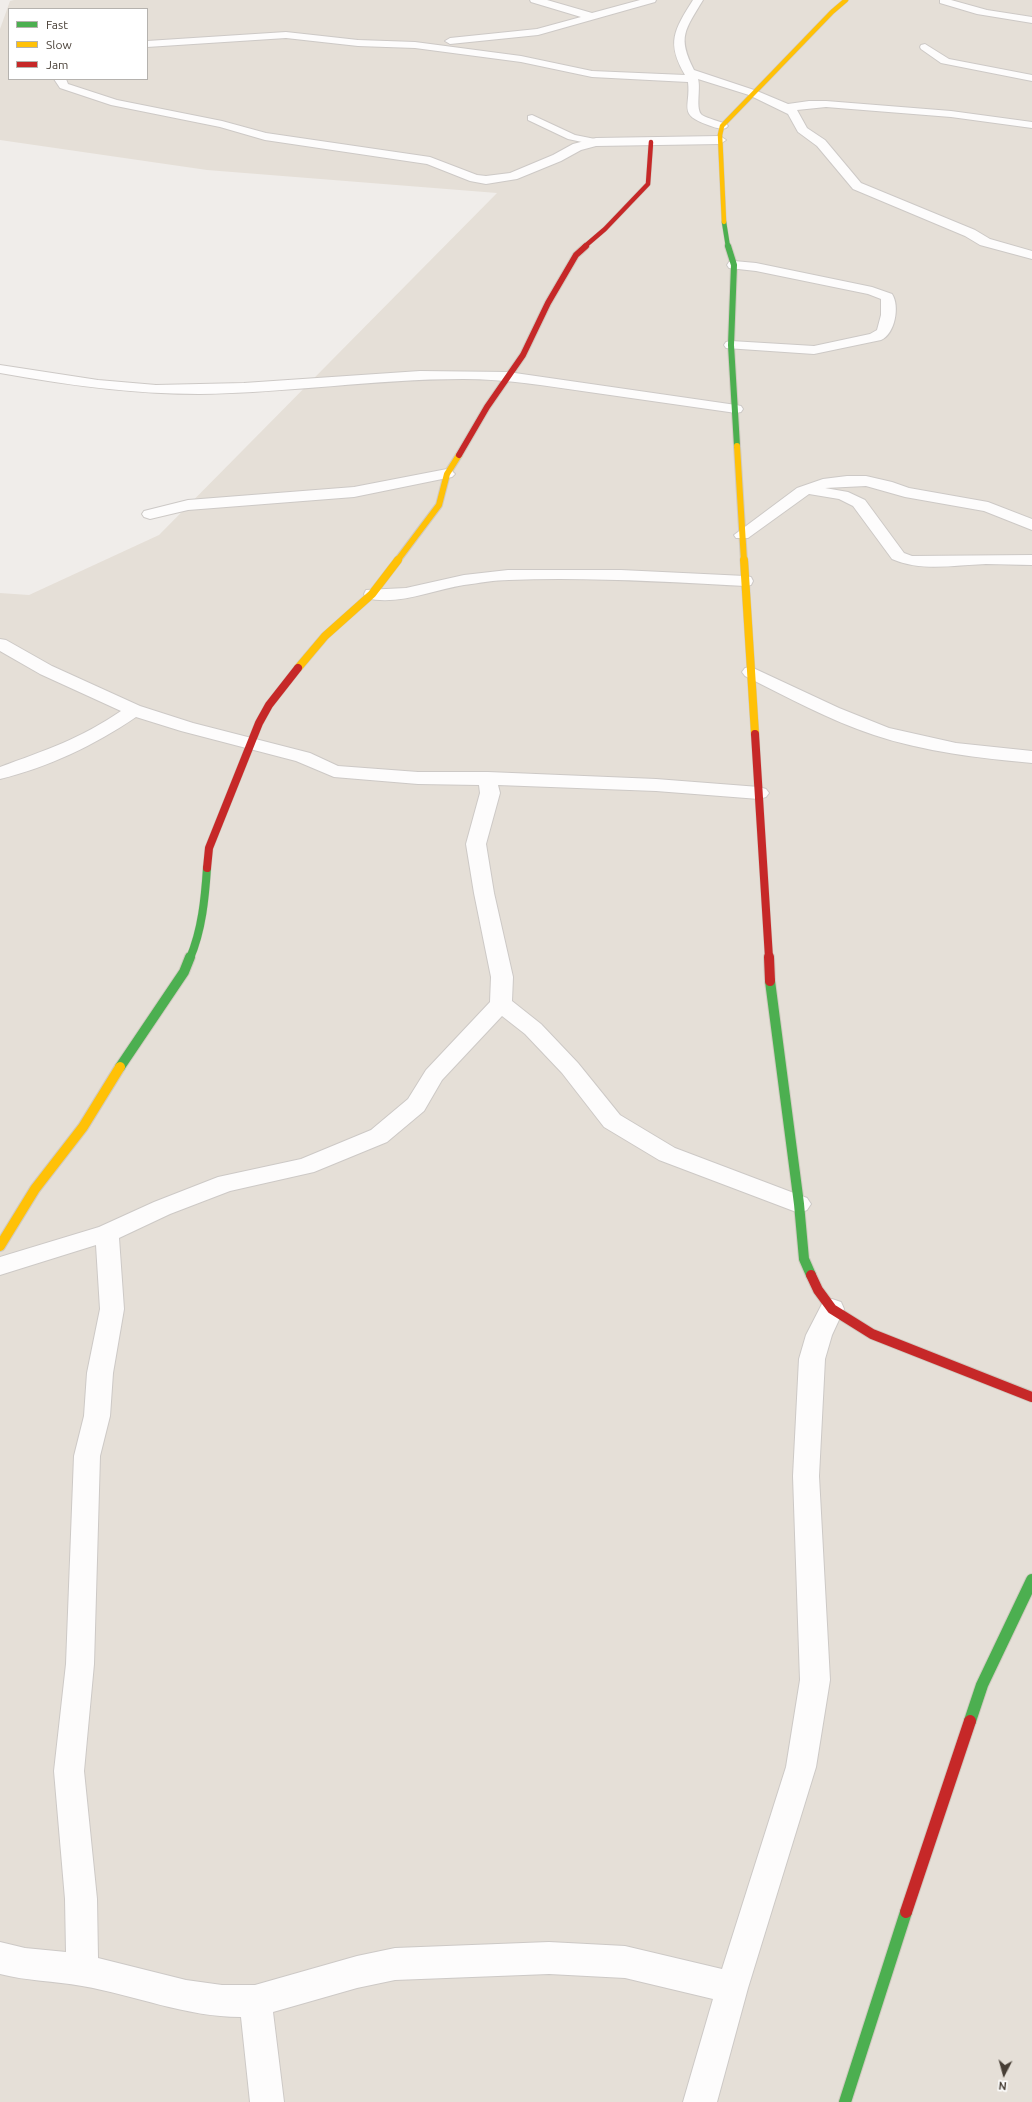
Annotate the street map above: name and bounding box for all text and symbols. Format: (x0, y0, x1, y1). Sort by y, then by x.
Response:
legend (8, 8, 148, 80)
text: Fast (46, 18, 68, 31)
text: Slow (46, 38, 72, 51)
text: Jam (46, 58, 68, 71)
north arrow (984, 2054, 1024, 2094)
text: N (998, 2080, 1007, 2092)

